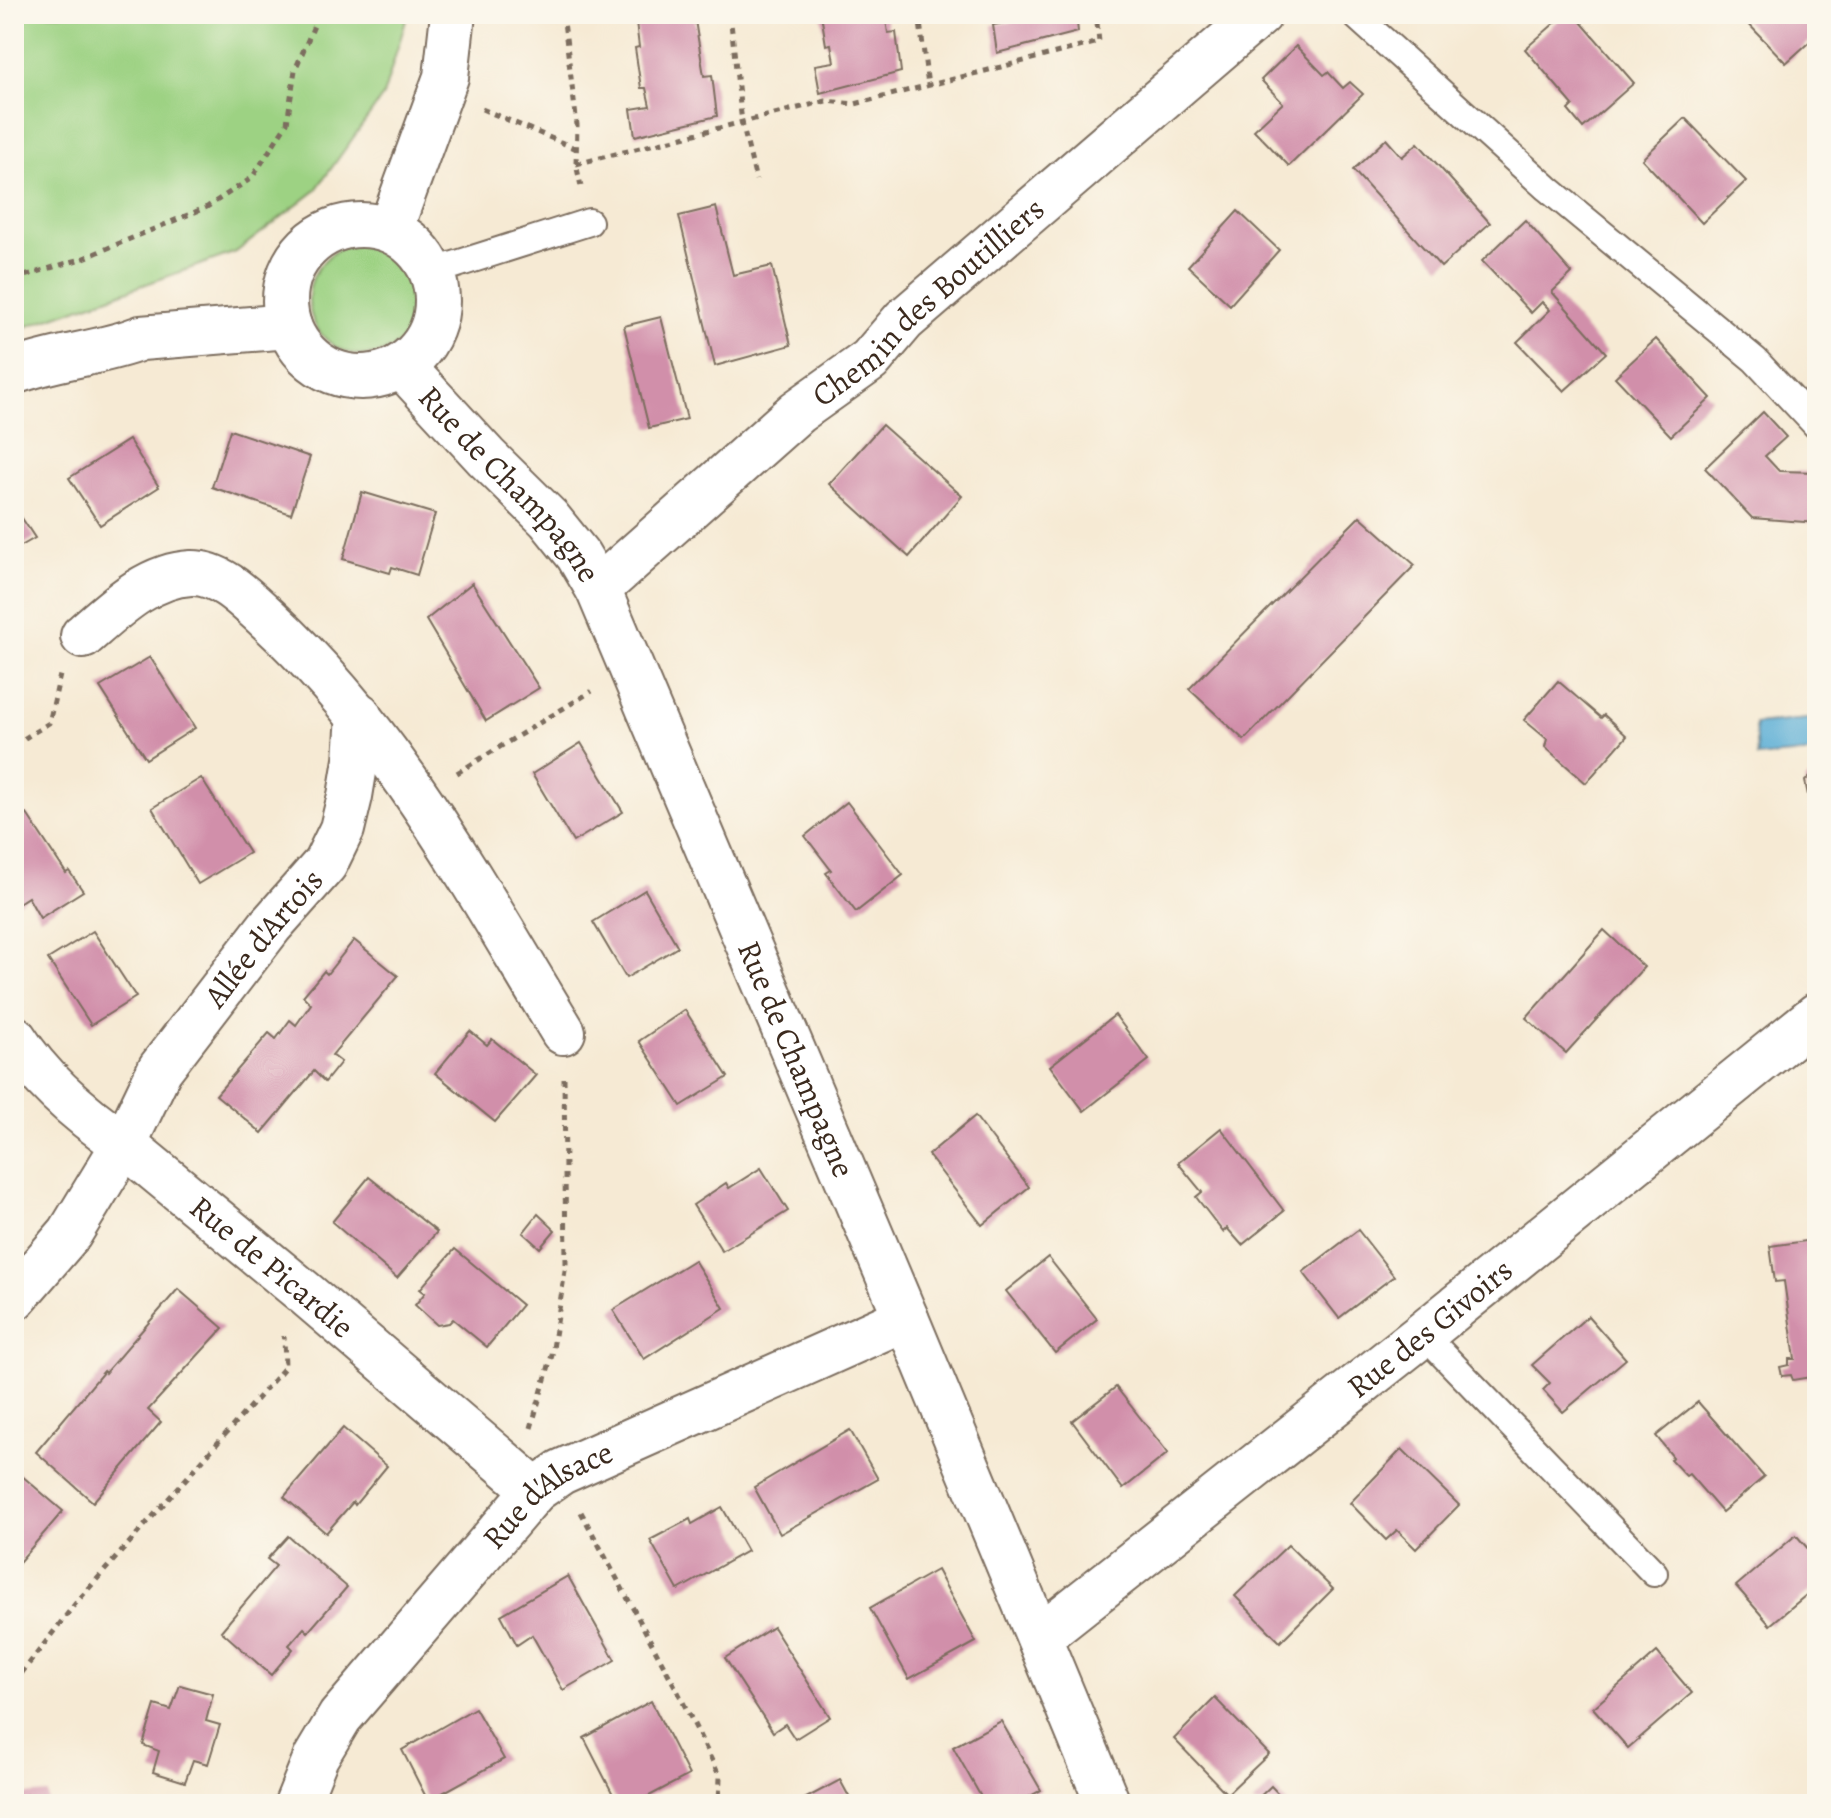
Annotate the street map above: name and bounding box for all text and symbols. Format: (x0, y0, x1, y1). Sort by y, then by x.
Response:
street label: Chemin des Boutilliers (803, 187, 1054, 417)
street label: Rue de Champagne (409, 376, 611, 590)
street label: Allée d'Artois (193, 859, 333, 1017)
street label: Rue de Champagne (727, 934, 866, 1184)
street label: Rue de Picardie (181, 1185, 364, 1348)
street label: Rue des Givoirs (1337, 1248, 1522, 1408)
street label: Rue d'Alsace (472, 1430, 620, 1558)

